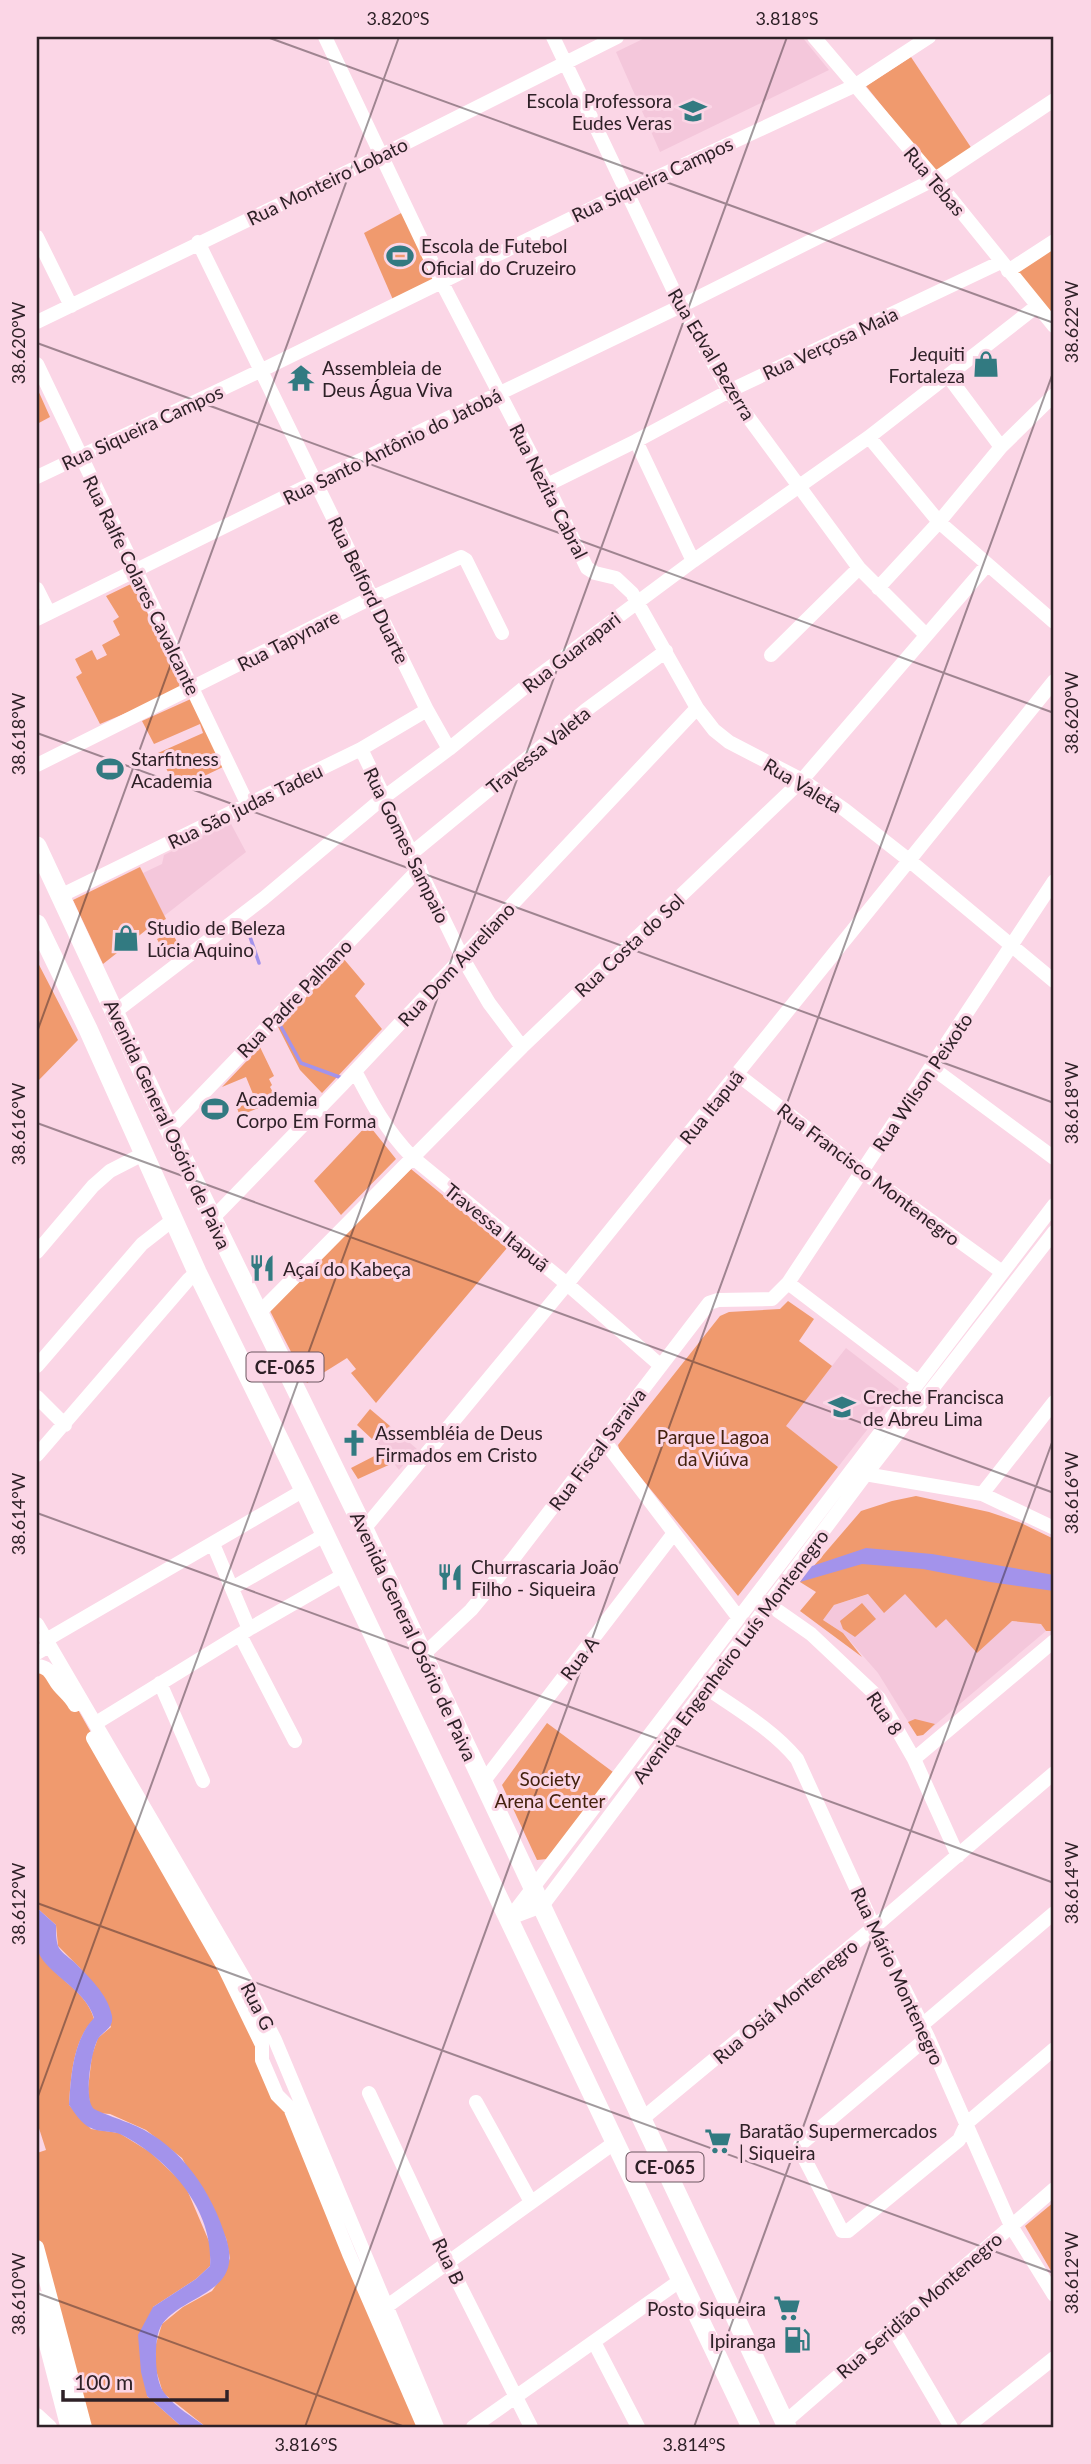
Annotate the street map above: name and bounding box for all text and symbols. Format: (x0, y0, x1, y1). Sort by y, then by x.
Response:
text: 3.820°S (366, 7, 430, 29)
text: 3.818°S (755, 7, 819, 29)
place label: Escola Professora Eudes Veras (526, 89, 672, 134)
school or university icon: Escola Professora Eudes Veras (678, 96, 708, 126)
street label: Rua Siqueira Campos (568, 131, 736, 227)
street label: Rua Monteiro Lobato (243, 132, 411, 230)
street label: Rua Tebas (899, 142, 971, 220)
place label: Escola de Futebol Oficial do Cruzeiro (421, 234, 576, 279)
sports icon: Escola de Futebol Oficial do Cruzeiro (385, 241, 415, 271)
text: 38.622°W (1060, 280, 1082, 363)
street label: Rua Edval Bezerra (664, 284, 760, 424)
text: 38.620°W (7, 301, 29, 384)
street label: Rua Verçosa Maia (759, 302, 901, 384)
place label: Jequiti Fortaleza (889, 342, 965, 387)
shop icon: Jequiti Fortaleza (971, 349, 1001, 379)
place label: Assembleia de Deus Água Viva (322, 356, 453, 401)
temple icon: Assembleia de Deus Água Viva (286, 363, 316, 393)
street label: Rua Siqueira Campos (58, 379, 226, 475)
street label: Rua Santo Antônio do Jatobá (279, 383, 505, 509)
street label: Rua Nezita Cabral (505, 420, 593, 562)
street label: Rua Ralfe Colares Cavalcante (79, 471, 205, 699)
street label: Rua Belford Duarte (324, 513, 414, 667)
street label: Rua Tapynare (233, 605, 343, 675)
street label: Rua Guarapari (517, 607, 625, 697)
text: 38.620°W (1060, 671, 1082, 754)
text: 38.618°W (7, 692, 29, 775)
street label: Travessa Valeta (482, 701, 594, 799)
place label: Starfitness Academia (131, 747, 219, 792)
street label: Rua Valeta (760, 753, 846, 817)
sports icon: Starfitness Academia (95, 754, 125, 784)
street label: Rua São judas Tadeu (164, 759, 326, 853)
street label: Rua Gomes Sampaio (359, 763, 455, 927)
street label: Rua Costa do Sol (570, 889, 688, 1001)
street label: Rua Dom Aureliano (393, 897, 519, 1031)
place label: Studio de Beleza Lúcia Aquino (147, 916, 285, 961)
shop icon: Studio de Beleza Lúcia Aquino (111, 923, 141, 953)
street label: Rua Padre Palhano (232, 934, 356, 1062)
street label: Avenida General Osório de Paiva (100, 996, 236, 1252)
street label: Rua Wilson Peixoto (867, 1008, 977, 1156)
text: 38.618°W (1060, 1061, 1082, 1144)
street label: Rua Itapuã (674, 1065, 748, 1149)
text: 38.616°W (7, 1082, 29, 1165)
place label: Academia Corpo Em Forma (236, 1087, 376, 1132)
sports icon: Academia Corpo Em Forma (200, 1094, 230, 1124)
street label: Rua Francisco Montenegro (773, 1098, 965, 1250)
street label: Travessa Itapuã (440, 1178, 554, 1276)
restaurant icon: Açaí do Kabeça (247, 1253, 277, 1283)
place label: Açaí do Kabeça (283, 1257, 411, 1280)
road number: CE-065 (246, 1352, 324, 1382)
street label: Rua Fiscal Saraiva (544, 1383, 650, 1515)
place label: Creche Francisca de Abreu Lima (863, 1385, 1004, 1430)
school or university icon: Creche Francisca de Abreu Lima (827, 1392, 857, 1422)
place label: Assembléia de Deus Firmados em Cristo (375, 1421, 543, 1466)
park label: Parque Lagoa da Viúva (657, 1425, 769, 1470)
church icon: Assembléia de Deus Firmados em Cristo (339, 1428, 369, 1458)
text: 38.616°W (1060, 1451, 1082, 1534)
text: 38.614°W (7, 1472, 29, 1555)
street label: Avenida General Osório de Paiva (346, 1508, 482, 1764)
street label: Avenida Engenheiro Luís Montenegro (627, 1525, 833, 1787)
place label: Churrascaria João Filho - Siqueira (471, 1555, 619, 1600)
restaurant icon: Churrascaria João Filho - Siqueira (435, 1562, 465, 1592)
street label: Rua A (555, 1632, 603, 1684)
street label: Rua 8 (862, 1687, 908, 1739)
park label: Society Arena Center (494, 1767, 606, 1812)
text: 38.614°W (1060, 1841, 1082, 1924)
text: 38.612°W (7, 1862, 29, 1945)
street label: Rua Mário Montenegro (847, 1883, 949, 2069)
street label: Rua Osiá Montenegro (708, 1934, 862, 2068)
street label: Rua G (236, 1978, 280, 2034)
place label: Baratão Supermercados | Siqueira (739, 2119, 937, 2164)
supermarket icon: Baratão Supermercados | Siqueira (703, 2126, 733, 2156)
road number: CE-065 (626, 2152, 704, 2182)
street label: Rua Seridião Montenegro (832, 2227, 1006, 2383)
text: 38.612°W (1060, 2231, 1082, 2314)
street label: Rua B (428, 2234, 470, 2288)
text: 38.610°W (7, 2252, 29, 2335)
supermarket icon: Posto Siqueira (772, 2293, 802, 2323)
place label: Posto Siqueira (647, 2297, 766, 2320)
fuel station icon: Ipiranga (782, 2325, 812, 2355)
place label: Ipiranga (709, 2329, 776, 2352)
scale bar (63, 2359, 228, 2403)
text: 100 m (74, 2369, 133, 2394)
text: 3.816°S (274, 2433, 338, 2455)
text: 3.814°S (662, 2433, 726, 2455)

